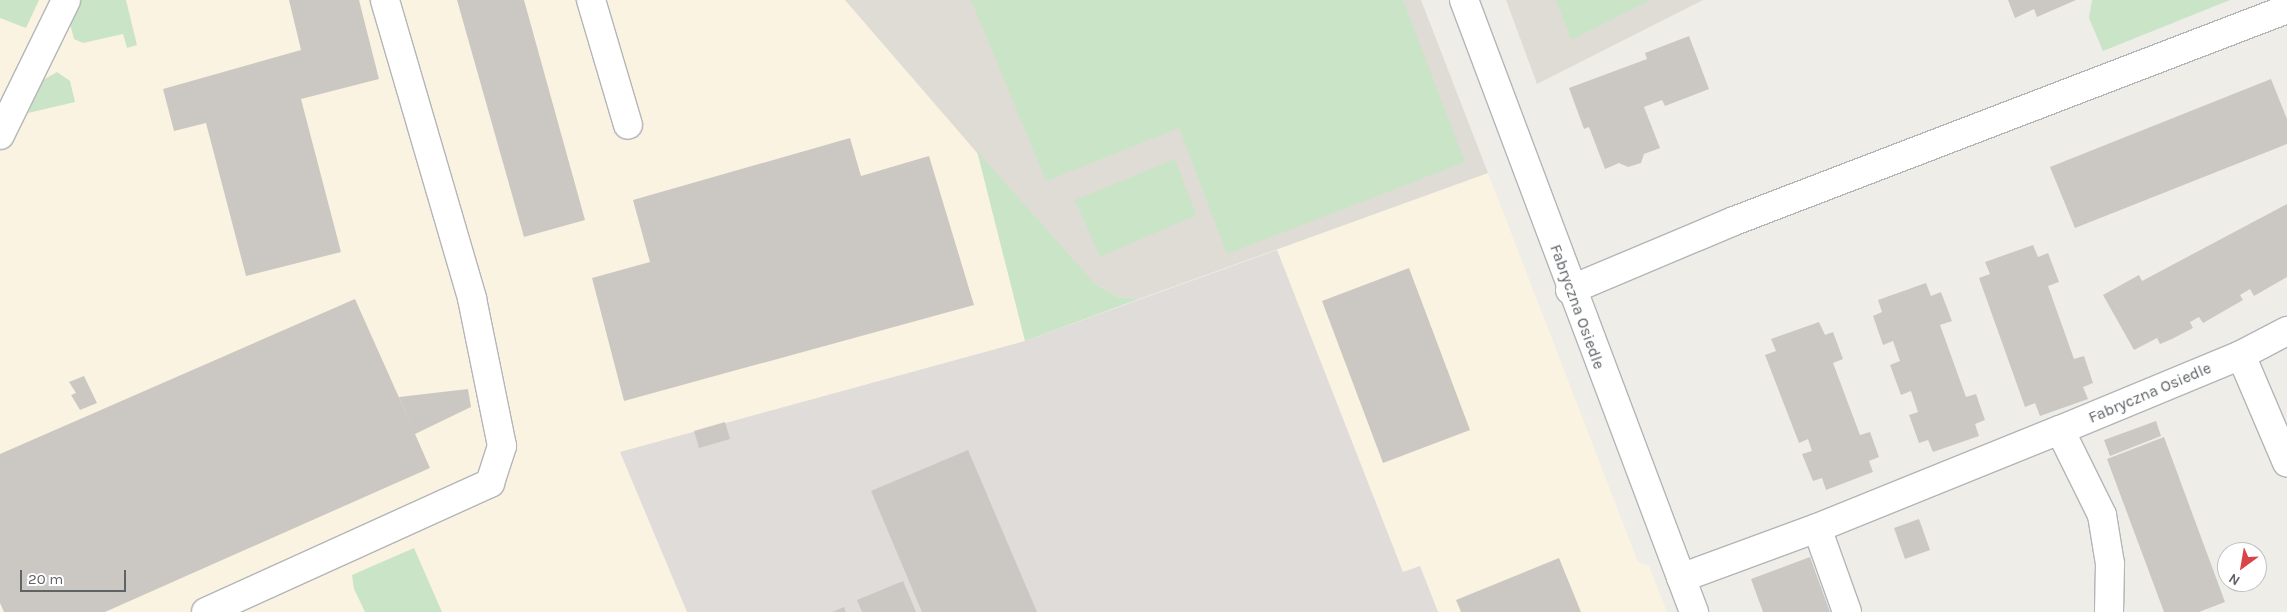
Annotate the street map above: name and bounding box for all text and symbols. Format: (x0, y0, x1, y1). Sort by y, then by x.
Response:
street label: Fabryczna Osiedle (1545, 242, 1609, 372)
street label: Fabryczna Osiedle (2086, 358, 2214, 428)
north arrow (2217, 542, 2267, 592)
scale bar (22, 560, 129, 592)
text: N (2226, 569, 2243, 589)
text: 20 m (28, 570, 63, 588)

